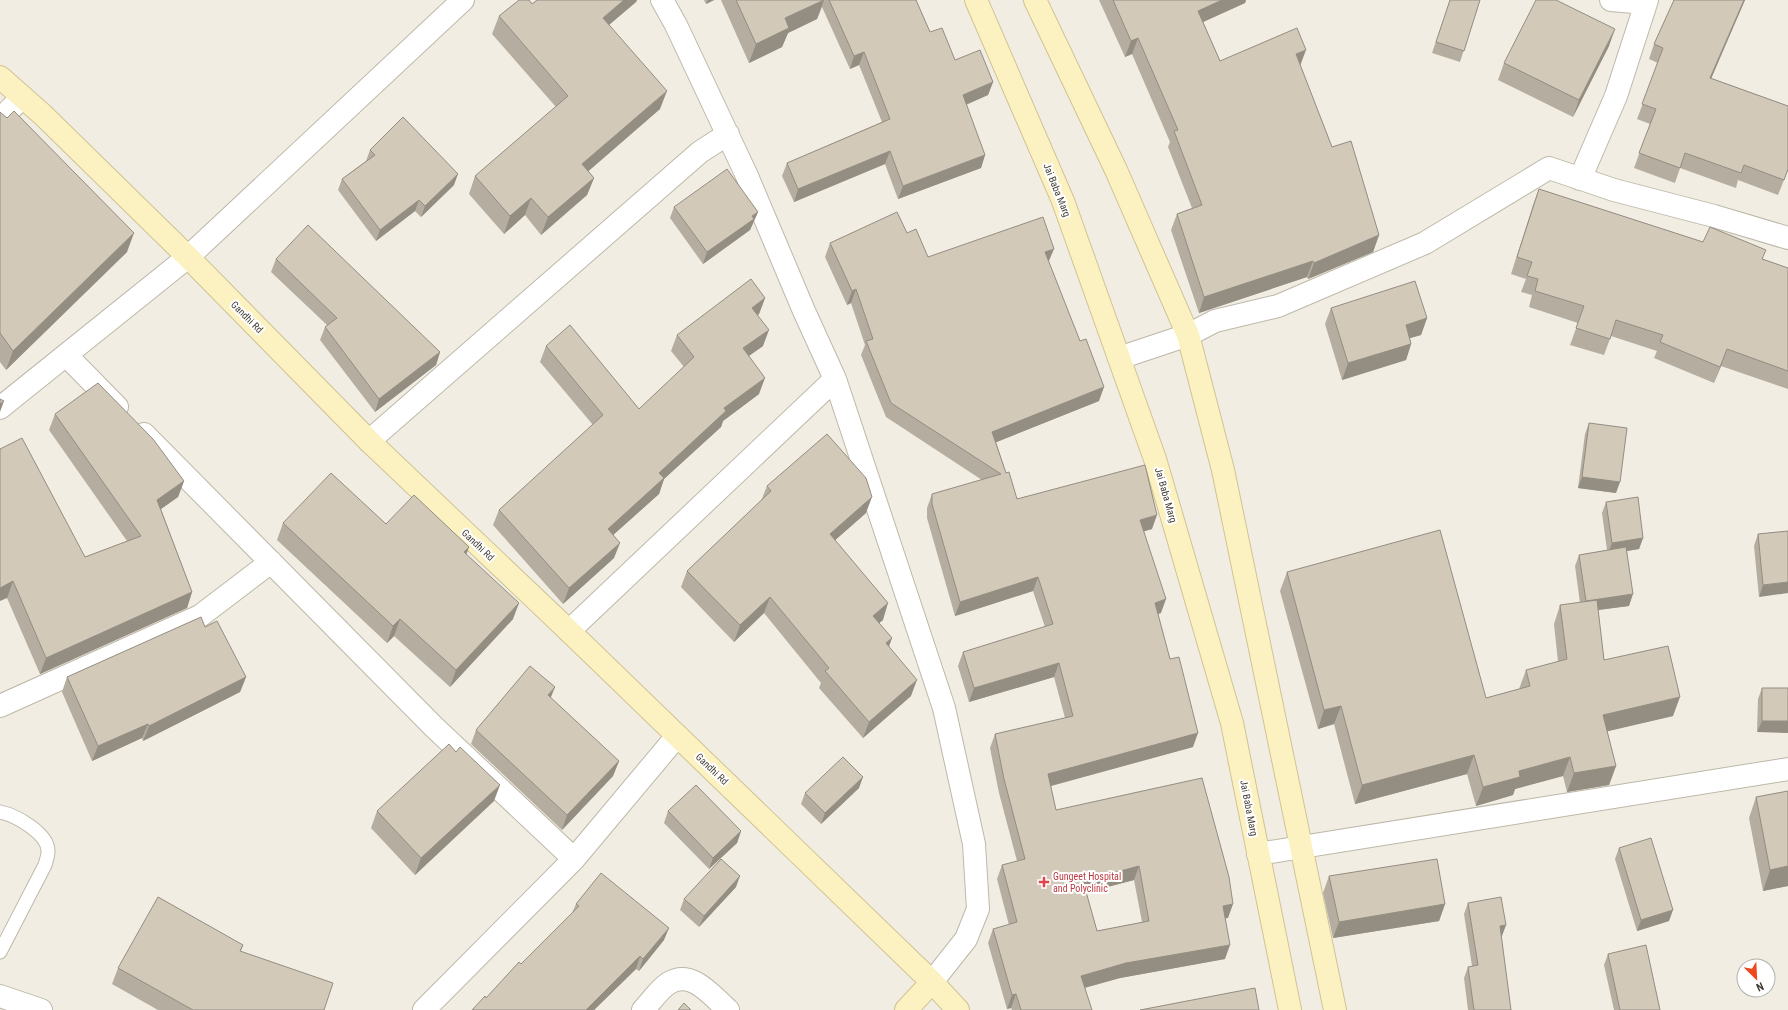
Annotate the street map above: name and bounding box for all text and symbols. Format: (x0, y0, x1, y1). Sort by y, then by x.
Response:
street label: Jai Baba Marg (1041, 162, 1073, 218)
street label: Gandhi Rd (229, 299, 265, 335)
street label: Jai Baba Marg (1153, 466, 1179, 524)
street label: Gandhi Rd (460, 527, 496, 563)
street label: Gandhi Rd (694, 751, 730, 787)
street label: Jai Baba Marg (1238, 779, 1260, 837)
place label: Gungeet Hospital and Polyclinic (1053, 871, 1121, 894)
marker: Gungeet Hospital and Polyclinic (1038, 876, 1050, 888)
north arrow (1736, 958, 1776, 998)
text: N (1754, 979, 1766, 994)

